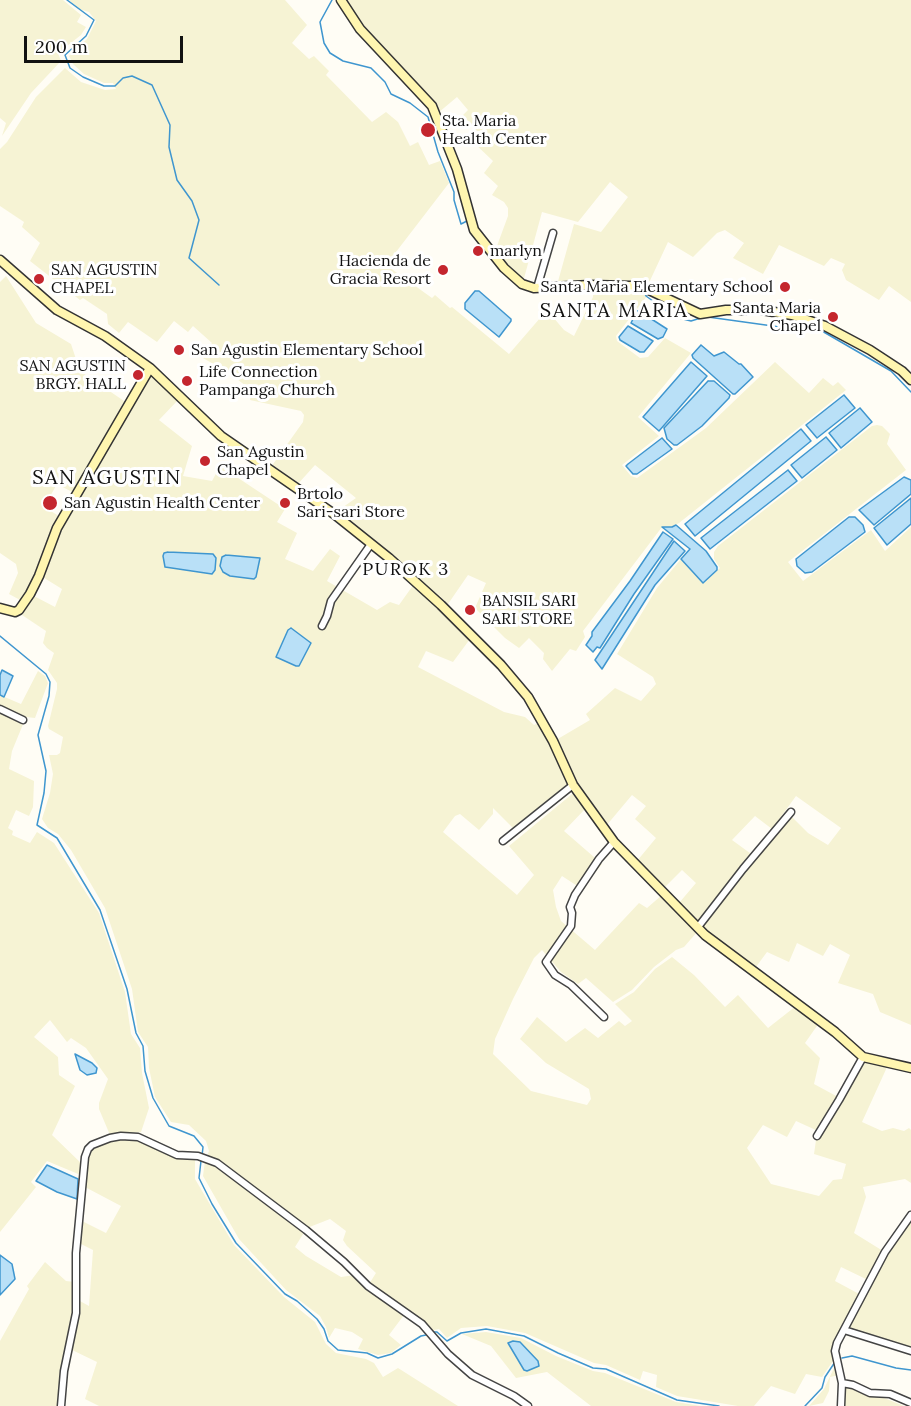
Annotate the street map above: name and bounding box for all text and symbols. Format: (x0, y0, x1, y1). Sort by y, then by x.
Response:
scale bar (27, 24, 186, 62)
text: 200 m (35, 35, 88, 58)
place label: Sta. Maria Health Center (442, 111, 547, 149)
marker: Sta. Maria Health Center (419, 121, 437, 139)
place label: marlyn (490, 241, 542, 261)
marker: marlyn (471, 244, 485, 258)
place label: Hacienda de Gracia Resort (330, 251, 431, 289)
place label: SAN AGUSTIN CHAPEL (51, 260, 157, 298)
marker: Hacienda de Gracia Resort (436, 263, 450, 277)
marker: SAN AGUSTIN CHAPEL (32, 272, 46, 286)
place label: Santa Maria Elementary School (541, 277, 773, 297)
marker: Santa Maria Elementary School (778, 280, 792, 294)
place label: Santa Maria Chapel (733, 298, 821, 336)
district label: SANTA MARIA (540, 299, 688, 323)
marker: Santa Maria Chapel (826, 310, 840, 324)
place label: San Agustin Elementary School (191, 340, 423, 360)
marker: San Agustin Elementary School (172, 343, 186, 357)
place label: SAN AGUSTIN BRGY. HALL (20, 356, 126, 394)
place label: Life Connection Pampanga Church (199, 362, 335, 400)
marker: SAN AGUSTIN BRGY. HALL (131, 368, 145, 382)
marker: Life Connection Pampanga Church (180, 374, 194, 388)
place label: San Agustin Chapel (217, 442, 304, 480)
marker: San Agustin Chapel (198, 454, 212, 468)
district label: SAN AGUSTIN (32, 466, 182, 490)
place label: Brtolo Sari-sari Store (297, 484, 405, 522)
place label: San Agustin Health Center (64, 493, 260, 513)
marker: San Agustin Health Center (41, 494, 59, 512)
marker: Brtolo Sari-sari Store (278, 496, 292, 510)
district label: PUROK 3 (362, 559, 450, 581)
place label: BANSIL SARI SARI STORE (482, 591, 576, 629)
marker: BANSIL SARI SARI STORE (463, 603, 477, 617)

